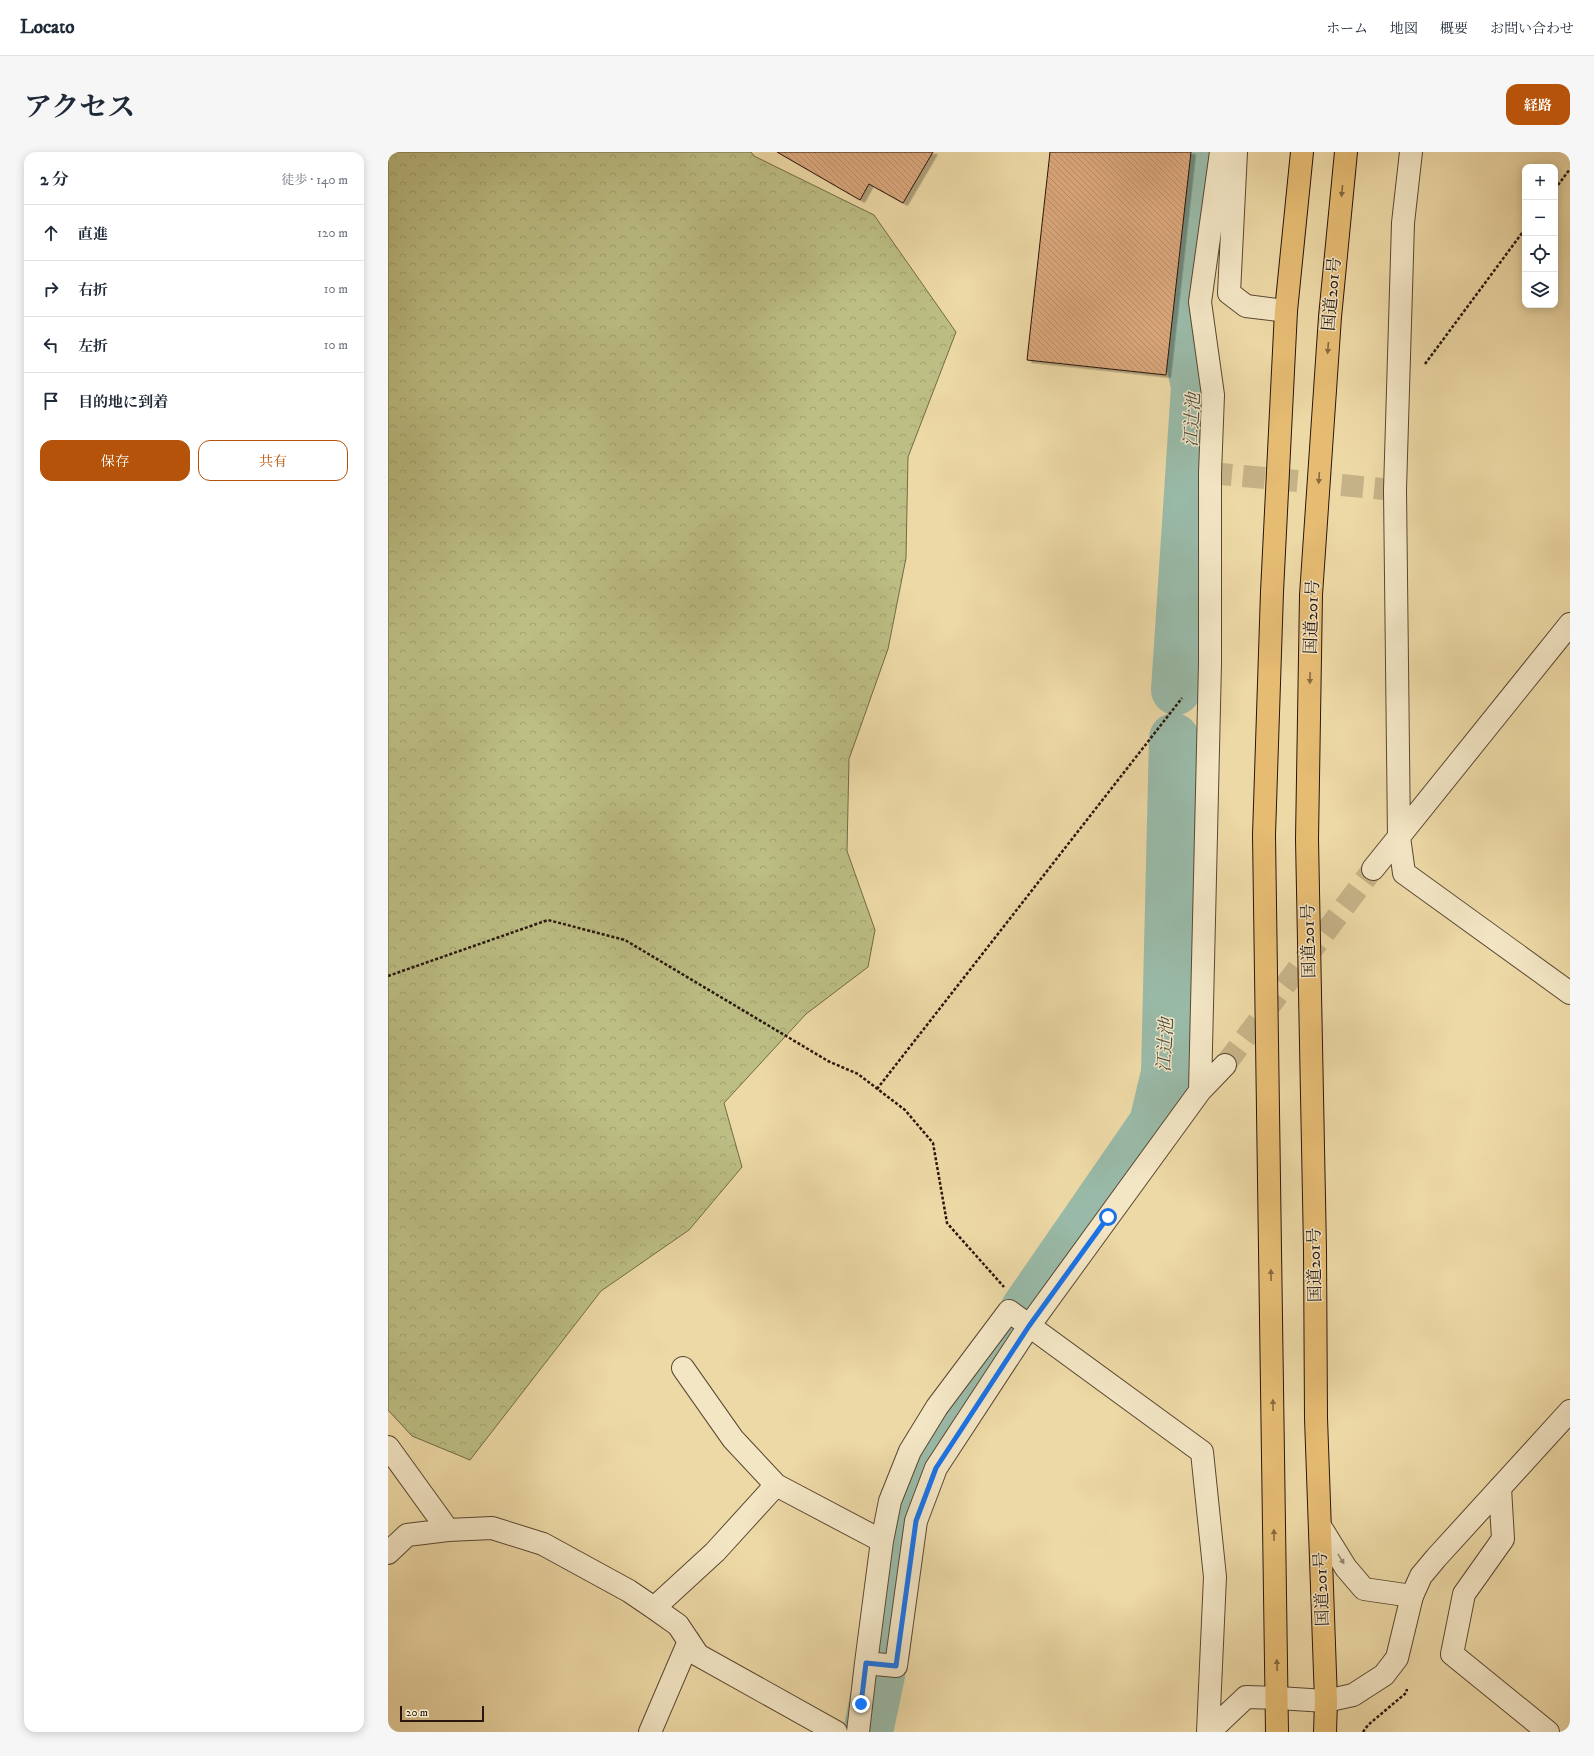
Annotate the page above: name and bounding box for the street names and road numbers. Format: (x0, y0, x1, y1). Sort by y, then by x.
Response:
street label: 国道201号 (1318, 256, 1346, 332)
street label: 国道201号 (1300, 579, 1324, 655)
street label: 国道201号 (1297, 903, 1321, 979)
street label: 国道201号 (1303, 1227, 1327, 1303)
street label: 国道201号 (1310, 1551, 1334, 1627)

